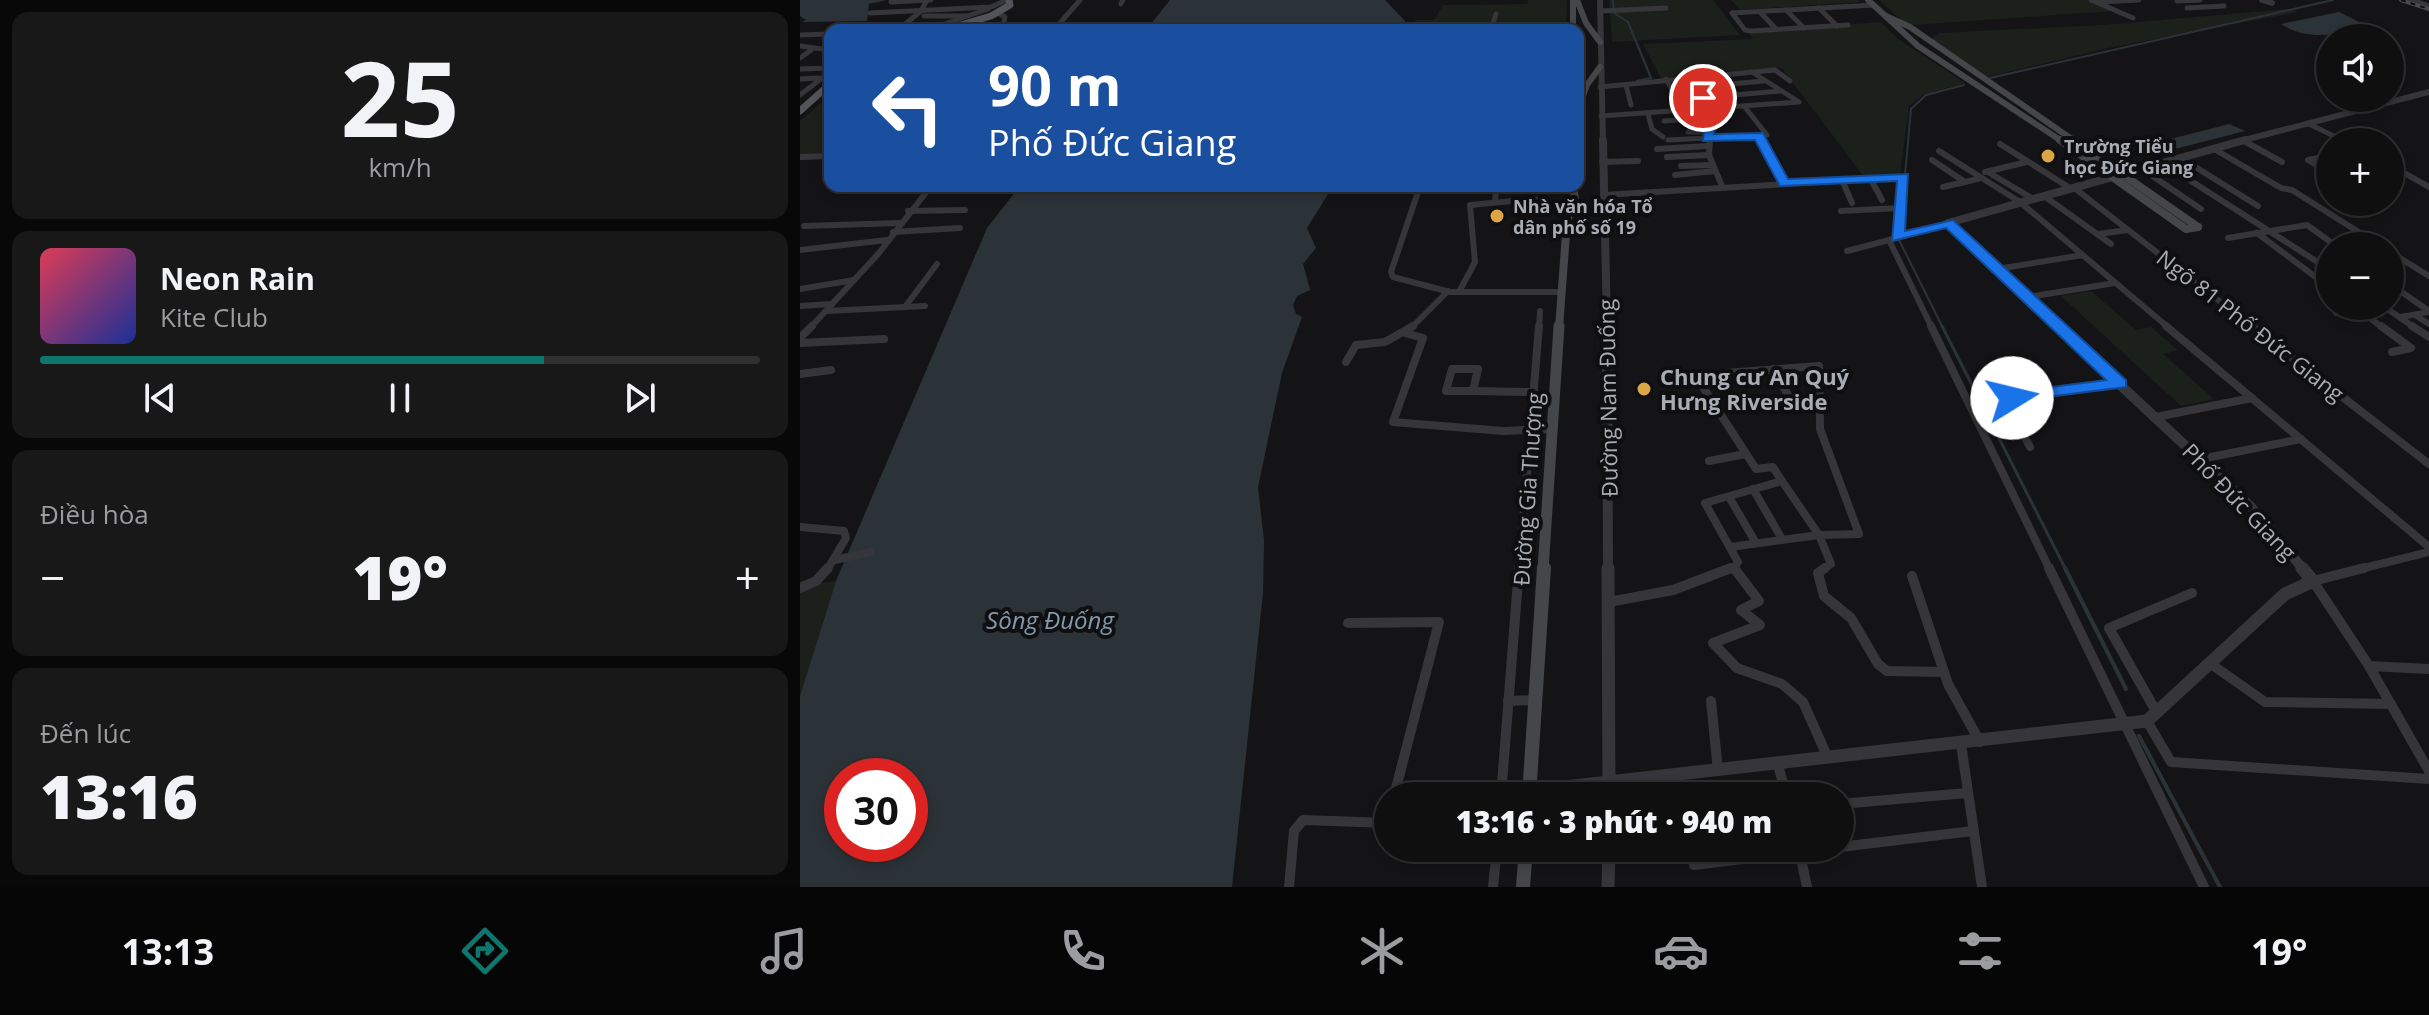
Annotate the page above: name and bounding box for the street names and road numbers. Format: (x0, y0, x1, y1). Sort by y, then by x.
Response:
street label: Ngõ 81 Phố Đức Giang (2151, 242, 2351, 408)
street label: Đường Nam Đuống (1590, 299, 1624, 497)
street label: Đường Gia Thượng (1505, 391, 1549, 587)
street label: Phố Đức Giang (2177, 436, 2304, 566)

